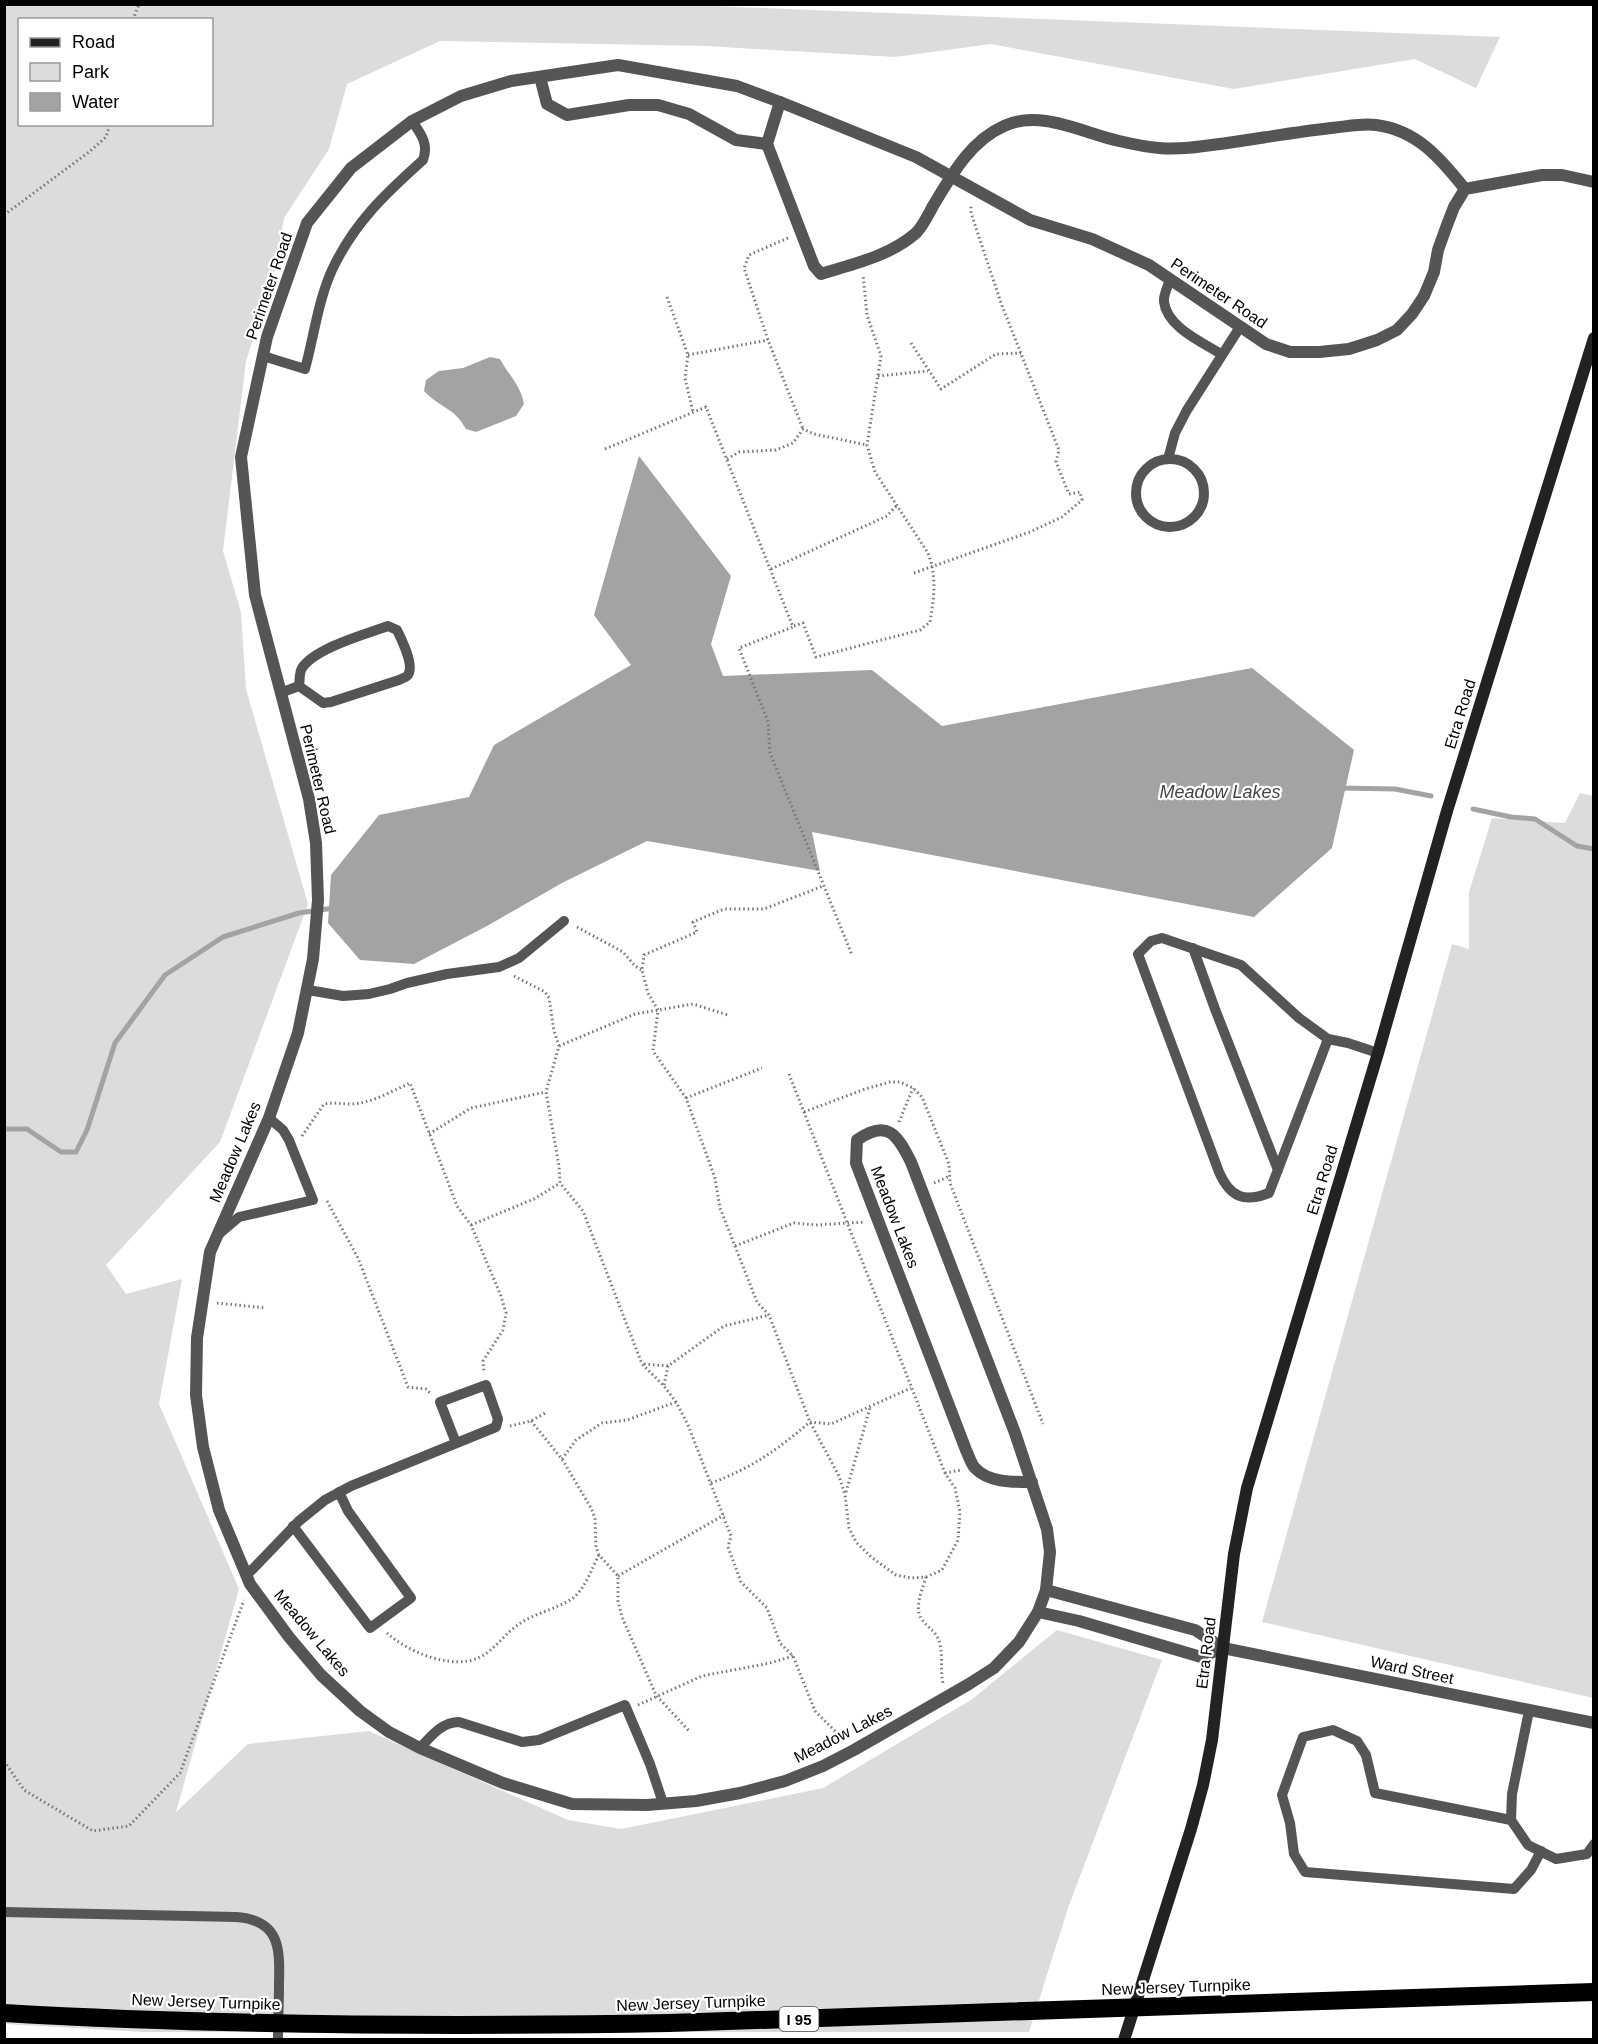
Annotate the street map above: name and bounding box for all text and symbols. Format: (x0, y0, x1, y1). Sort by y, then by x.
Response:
legend (18, 18, 213, 126)
text: Road (72, 32, 115, 52)
text: Park (72, 62, 110, 82)
text: Water (72, 92, 119, 112)
street label: Perimeter Road (243, 230, 295, 342)
street label: Perimeter Road (1168, 255, 1270, 331)
street label: Etra Road (1441, 677, 1479, 751)
street label: Perimeter Road (297, 723, 339, 835)
water label: Meadow Lakes (1159, 782, 1281, 802)
street label: Meadow Lakes (206, 1099, 264, 1205)
street label: Etra Road (1303, 1143, 1341, 1217)
street label: Meadow Lakes (868, 1164, 922, 1270)
street label: Meadow Lakes (271, 1586, 353, 1680)
street label: Etra Road (1193, 1616, 1219, 1690)
street label: Ward Street (1369, 1653, 1456, 1687)
street label: Meadow Lakes (791, 1702, 895, 1766)
street label: New Jersey Turnpike (1101, 1976, 1251, 1998)
street label: New Jersey Turnpike (131, 1991, 281, 2013)
street label: New Jersey Turnpike (616, 1992, 766, 2014)
road number: I 95 (780, 2007, 818, 2031)

